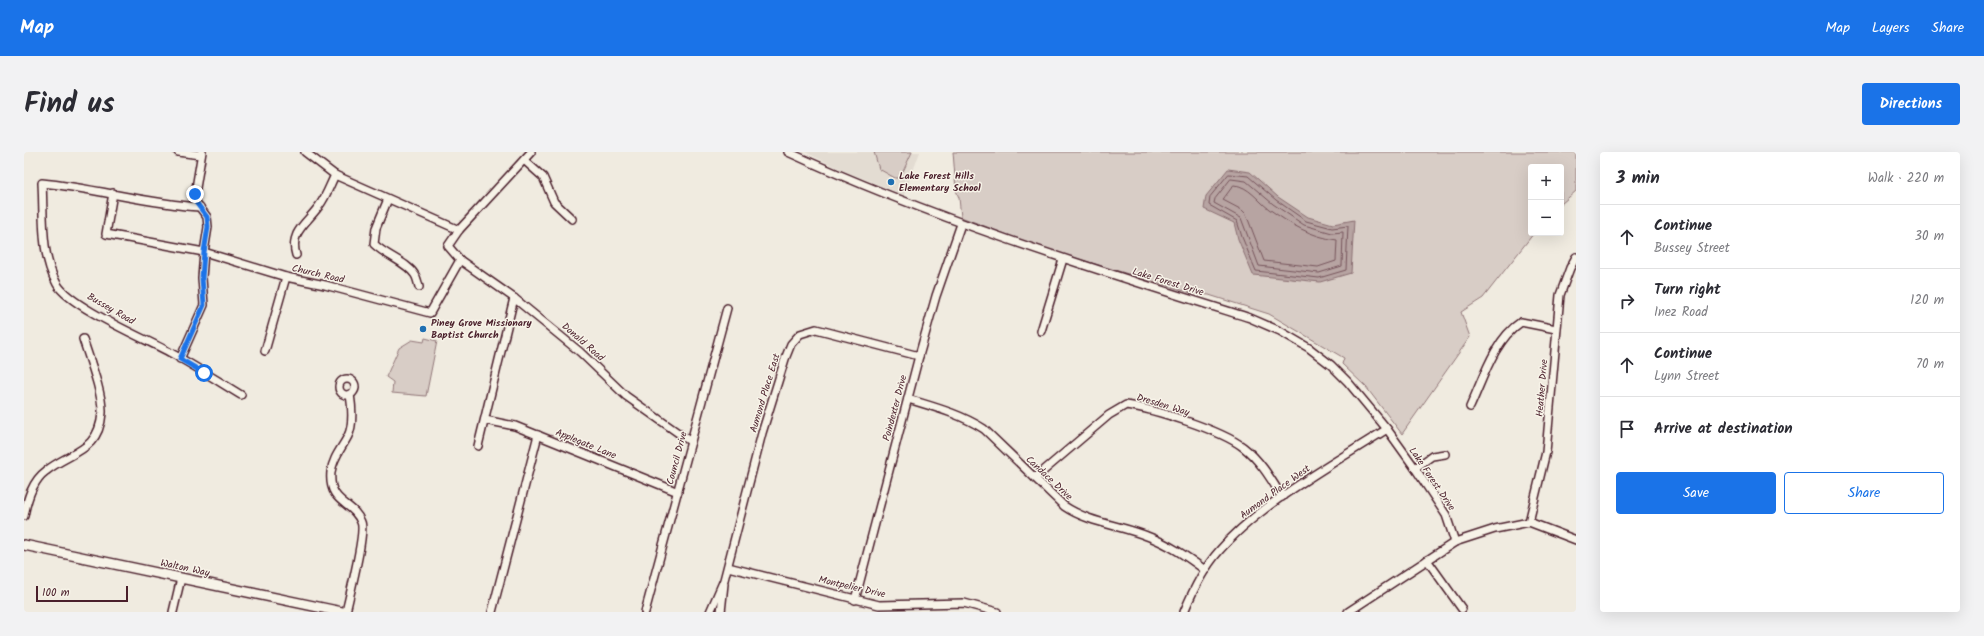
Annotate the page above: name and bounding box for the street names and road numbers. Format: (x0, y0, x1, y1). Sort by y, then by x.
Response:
street label: Church Road (290, 260, 347, 288)
street label: Lake Forest Drive (1130, 264, 1206, 301)
street label: Bussey Road (84, 289, 139, 330)
street label: Donald Road (558, 319, 609, 366)
street label: Aumond Place East (745, 351, 785, 435)
street label: Heather Drive (1532, 358, 1553, 417)
street label: Poindexter Drive (878, 373, 912, 443)
street label: Dresden Way (1135, 389, 1192, 421)
street label: Applegate Lane (553, 425, 619, 464)
street label: Council Drive (662, 429, 692, 487)
street label: Lake Forest Drive (1405, 444, 1460, 515)
street label: Candace Drive (1022, 452, 1077, 504)
street label: Aumond Place West (1236, 461, 1314, 523)
street label: Walton Way (159, 555, 211, 581)
street label: Montpelier Drive (817, 572, 888, 603)

